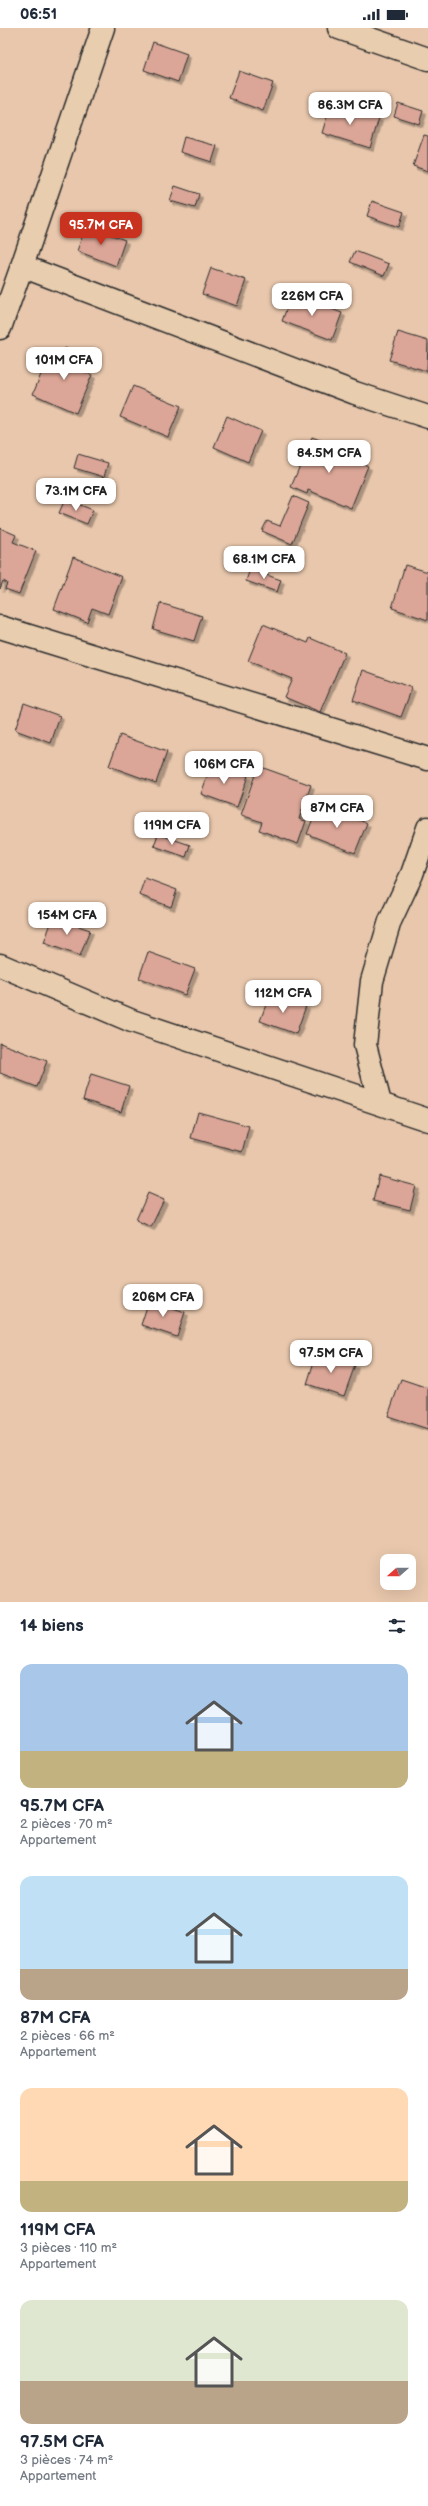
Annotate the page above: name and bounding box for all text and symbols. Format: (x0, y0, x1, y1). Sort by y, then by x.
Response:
text: 06:51 (20, 5, 57, 24)
pin: 86.3M CFA (304, 92, 396, 126)
text: 86.3M CFA (317, 97, 383, 113)
pin: 95.7M CFA (55, 212, 147, 246)
text: 95.7M CFA (69, 217, 133, 233)
pin: 226M CFA (271, 283, 353, 317)
text: 226M CFA (281, 288, 343, 304)
pin: 101M CFA (23, 347, 105, 381)
text: 101M CFA (35, 352, 93, 368)
pin: 84.5M CFA (283, 440, 375, 474)
text: 84.5M CFA (297, 445, 361, 461)
pin: 73.1M CFA (30, 478, 122, 512)
text: 73.1M CFA (45, 483, 107, 499)
pin: 68.1M CFA (218, 546, 310, 580)
text: 68.1M CFA (233, 551, 295, 567)
pin: 106M CFA (183, 751, 265, 785)
text: 106M CFA (194, 756, 254, 772)
pin: 87M CFA (300, 795, 374, 829)
text: 87M CFA (310, 800, 364, 816)
pin: 119M CFA (131, 812, 213, 846)
text: 119M CFA (143, 817, 201, 833)
pin: 154M CFA (26, 902, 108, 936)
text: 154M CFA (37, 907, 97, 923)
pin: 112M CFA (242, 980, 324, 1014)
text: 112M CFA (254, 985, 312, 1001)
pin: 206M CFA (122, 1284, 204, 1318)
text: 206M CFA (132, 1289, 194, 1305)
pin: 97.5M CFA (285, 1340, 377, 1374)
text: 97.5M CFA (299, 1345, 363, 1361)
north arrow (380, 1554, 416, 1590)
map controls (380, 1554, 416, 1590)
icon: filters (386, 1615, 408, 1637)
text: 14 biens (20, 1616, 84, 1636)
icon: home (178, 1690, 250, 1762)
text: 95.7M CFA (20, 1796, 104, 1816)
text: 2 pièces · 70 m² (20, 1816, 113, 1832)
text: Appartement (20, 1832, 96, 1848)
icon: home (178, 1902, 250, 1974)
text: 87M CFA (20, 2008, 90, 2028)
text: 2 pièces · 66 m² (20, 2028, 115, 2044)
text: Appartement (20, 2044, 96, 2060)
icon: home (178, 2114, 250, 2186)
text: 119M CFA (20, 2220, 95, 2240)
text: 3 pièces · 110 m² (20, 2240, 117, 2256)
text: Appartement (20, 2256, 96, 2272)
icon: home (178, 2326, 250, 2398)
text: 97.5M CFA (20, 2432, 104, 2452)
text: 3 pièces · 74 m² (20, 2452, 113, 2468)
text: Appartement (20, 2468, 96, 2484)

